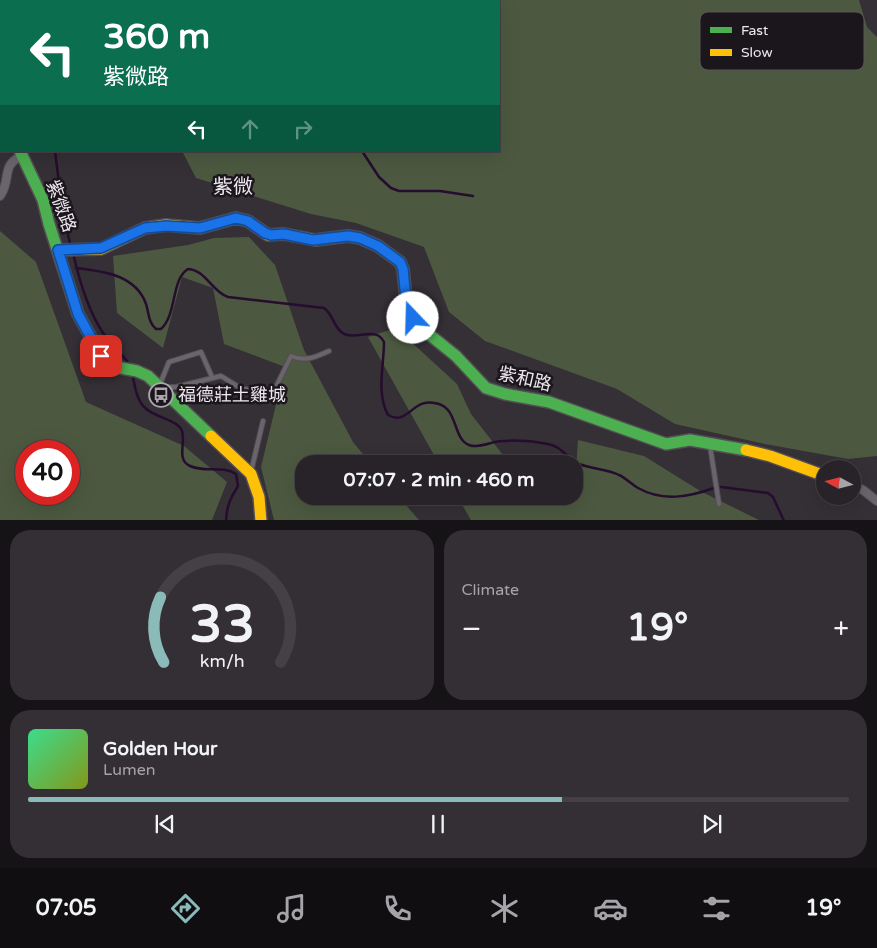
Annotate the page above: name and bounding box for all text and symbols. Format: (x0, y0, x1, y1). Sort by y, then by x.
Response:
legend (700, 12, 864, 70)
text: 360 m (103, 16, 210, 58)
icon: left (20, 20, 85, 85)
text: Fast (741, 22, 769, 39)
text: Slow (741, 44, 773, 61)
text: 紫微路 (103, 64, 169, 90)
icon: left (183, 115, 211, 143)
icon: ahead (236, 115, 264, 143)
icon: right (289, 115, 317, 143)
district label: 紫微 (213, 175, 253, 199)
street label: 紫微路 (41, 177, 81, 235)
position arrow (386, 291, 438, 343)
pin (80, 335, 122, 377)
icon: arrive (87, 342, 115, 370)
street label: 紫和路 (496, 362, 554, 396)
bus stop icon: 福德莊土雞城 (148, 382, 174, 408)
place label: 福德莊土雞城 (178, 384, 286, 406)
speed limit sign: 40 (15, 440, 80, 505)
north arrow (816, 460, 861, 505)
map controls (816, 460, 861, 505)
text: 07:07 · 2 min · 460 m (343, 469, 535, 491)
text: Climate (462, 580, 519, 600)
text: 33 (189, 593, 254, 656)
text: 19° (626, 605, 688, 651)
text: − (462, 612, 481, 646)
text: + (833, 612, 849, 646)
text: km/h (199, 651, 244, 672)
text: Golden Hour (103, 738, 217, 760)
text: Lumen (103, 760, 155, 780)
icon: previous (151, 810, 179, 838)
icon: pause (424, 810, 452, 838)
icon: next (698, 810, 726, 838)
icon: directions (168, 891, 203, 926)
icon: music (274, 891, 309, 926)
icon: phone (380, 891, 415, 926)
icon: climate (487, 891, 522, 926)
icon: car (593, 891, 628, 926)
icon: filters (699, 891, 734, 926)
text: 07:05 (36, 895, 97, 921)
text: 19° (805, 895, 841, 921)

